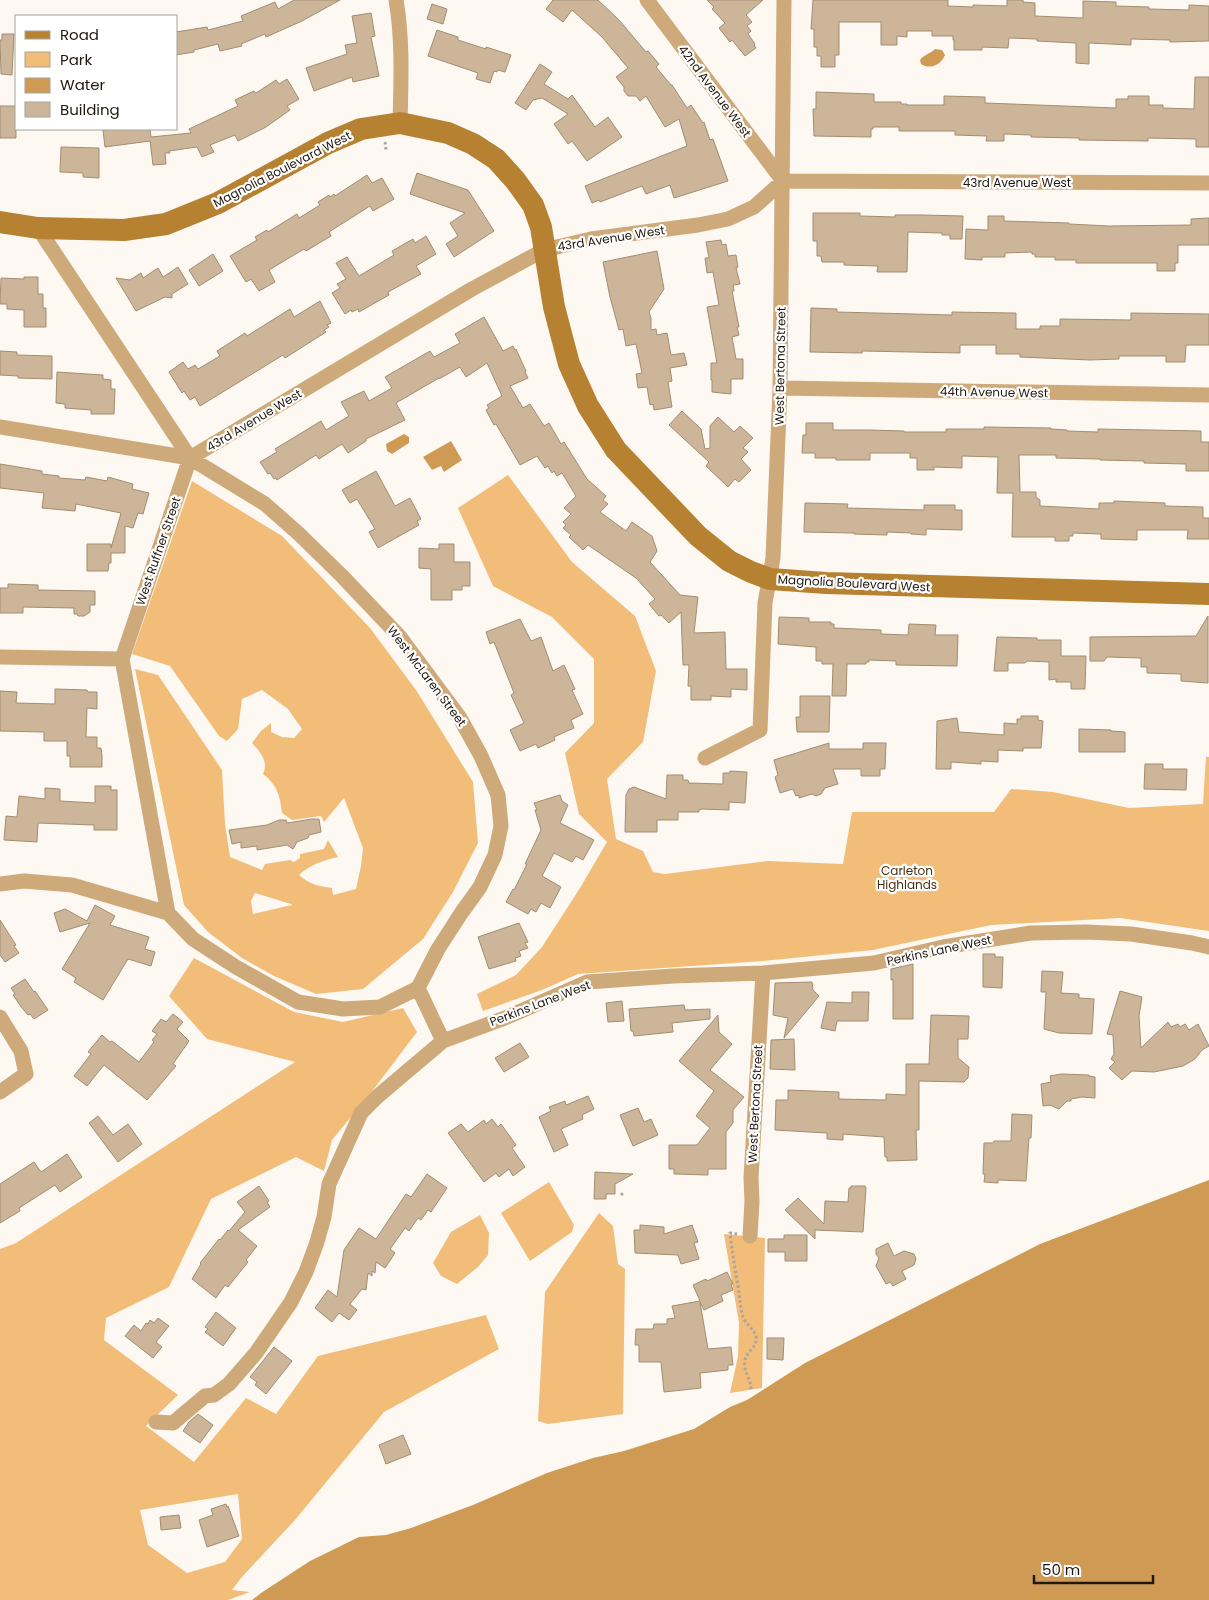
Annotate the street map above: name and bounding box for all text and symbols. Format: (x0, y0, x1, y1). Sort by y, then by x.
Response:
legend (15, 15, 178, 130)
text: Road (60, 24, 99, 45)
street label: 42nd Avenue West (675, 41, 755, 141)
text: Park (60, 49, 92, 70)
text: Water (60, 74, 106, 95)
text: Building (60, 99, 120, 120)
street label: Magnolia Boulevard West (210, 127, 354, 211)
street label: 43rd Avenue West (963, 174, 1071, 191)
street label: 43rd Avenue West (556, 221, 666, 255)
street label: West Bertona Street (770, 307, 790, 425)
street label: 44th Avenue West (940, 383, 1048, 401)
street label: 43rd Avenue West (203, 385, 305, 455)
street label: West Ruffner Street (131, 494, 185, 608)
street label: Magnolia Boulevard West (777, 571, 931, 595)
street label: West McLaren Street (384, 622, 470, 730)
park label: Carleton Highlands (877, 862, 937, 893)
street label: Perkins Lane West (885, 931, 993, 969)
street label: Perkins Lane West (487, 976, 593, 1030)
street label: West Bertona Street (743, 1044, 767, 1164)
scale bar (1034, 1552, 1153, 1584)
text: 50 m (1042, 1559, 1080, 1580)

